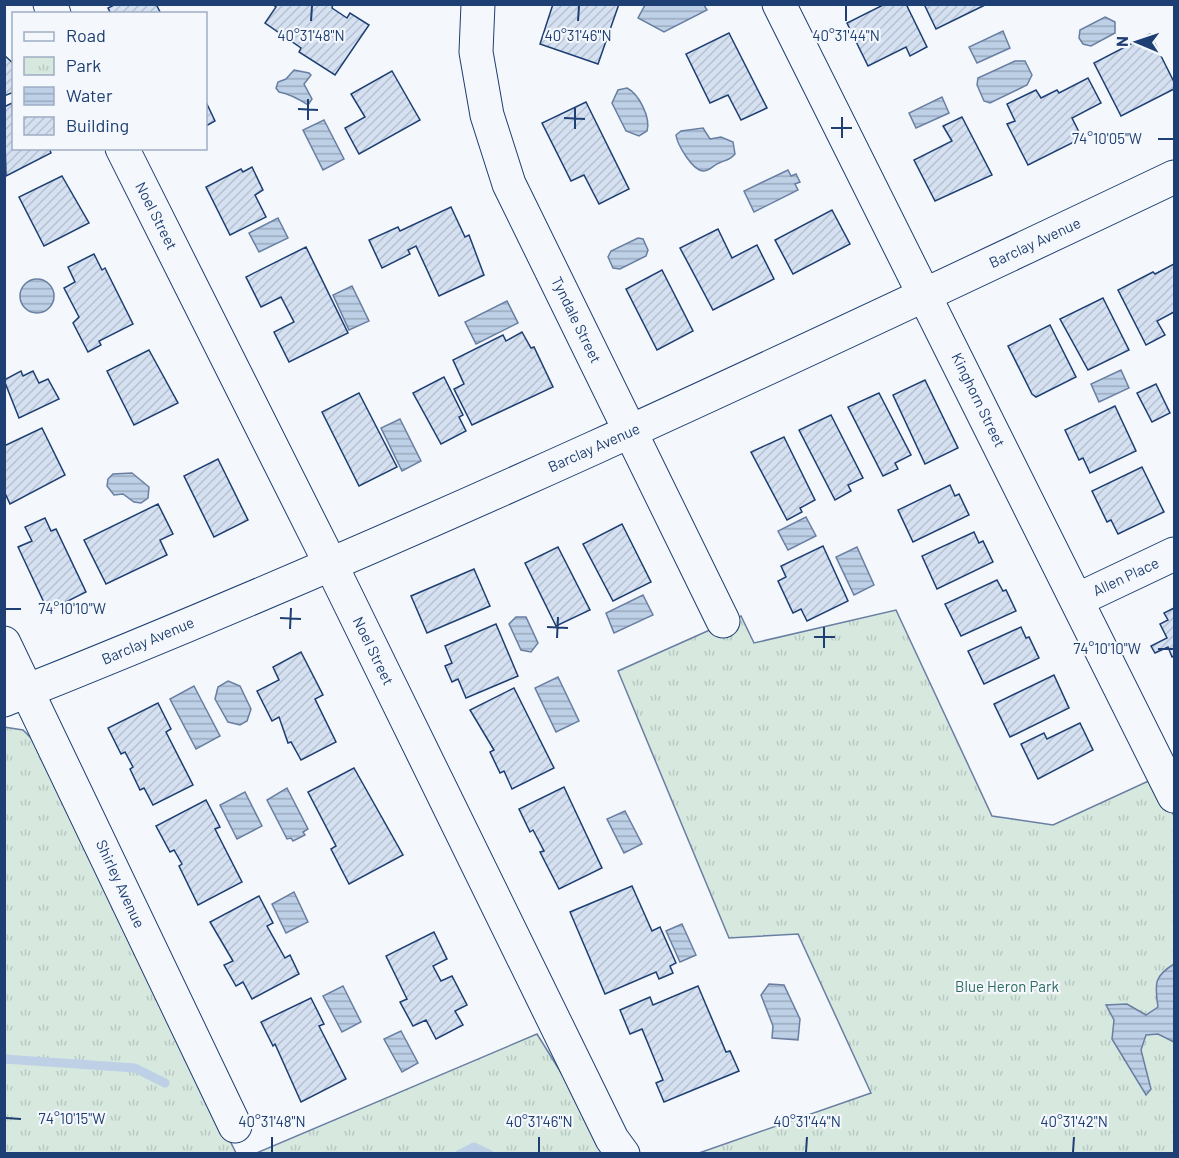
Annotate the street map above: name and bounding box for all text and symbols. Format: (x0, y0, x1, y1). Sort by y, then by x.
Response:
legend (12, 12, 207, 150)
north arrow (1107, 12, 1167, 72)
text: Road (66, 24, 106, 46)
text: 40°31'48"N (277, 26, 345, 44)
text: 40°31'46"N (544, 26, 612, 44)
text: 40°31'44"N (812, 26, 880, 44)
text: N (1112, 36, 1131, 47)
text: Park (66, 54, 101, 76)
text: Water (66, 84, 113, 106)
text: Building (66, 114, 129, 136)
text: 74°10'05"W (1072, 129, 1142, 147)
street label: Noel Street (132, 179, 182, 252)
street label: Barclay Avenue (986, 213, 1083, 271)
street label: Tyndale Street (548, 273, 606, 366)
street label: Kinghorn Street (948, 349, 1010, 450)
street label: Barclay Avenue (545, 419, 642, 475)
street label: Allen Place (1090, 553, 1161, 599)
text: 74°10'10"W (38, 599, 106, 617)
street label: Barclay Avenue (99, 612, 197, 668)
street label: Noel Street (350, 613, 398, 688)
text: 74°10'10"W (1073, 639, 1141, 657)
street label: Shirley Avenue (93, 837, 149, 930)
park label: Blue Heron Park (955, 977, 1059, 995)
text: 74°10'15"W (39, 1109, 105, 1127)
text: 40°31'48"N (238, 1112, 306, 1130)
text: 40°31'46"N (505, 1112, 573, 1130)
text: 40°31'44"N (773, 1112, 841, 1130)
text: 40°31'42"N (1040, 1112, 1108, 1130)

